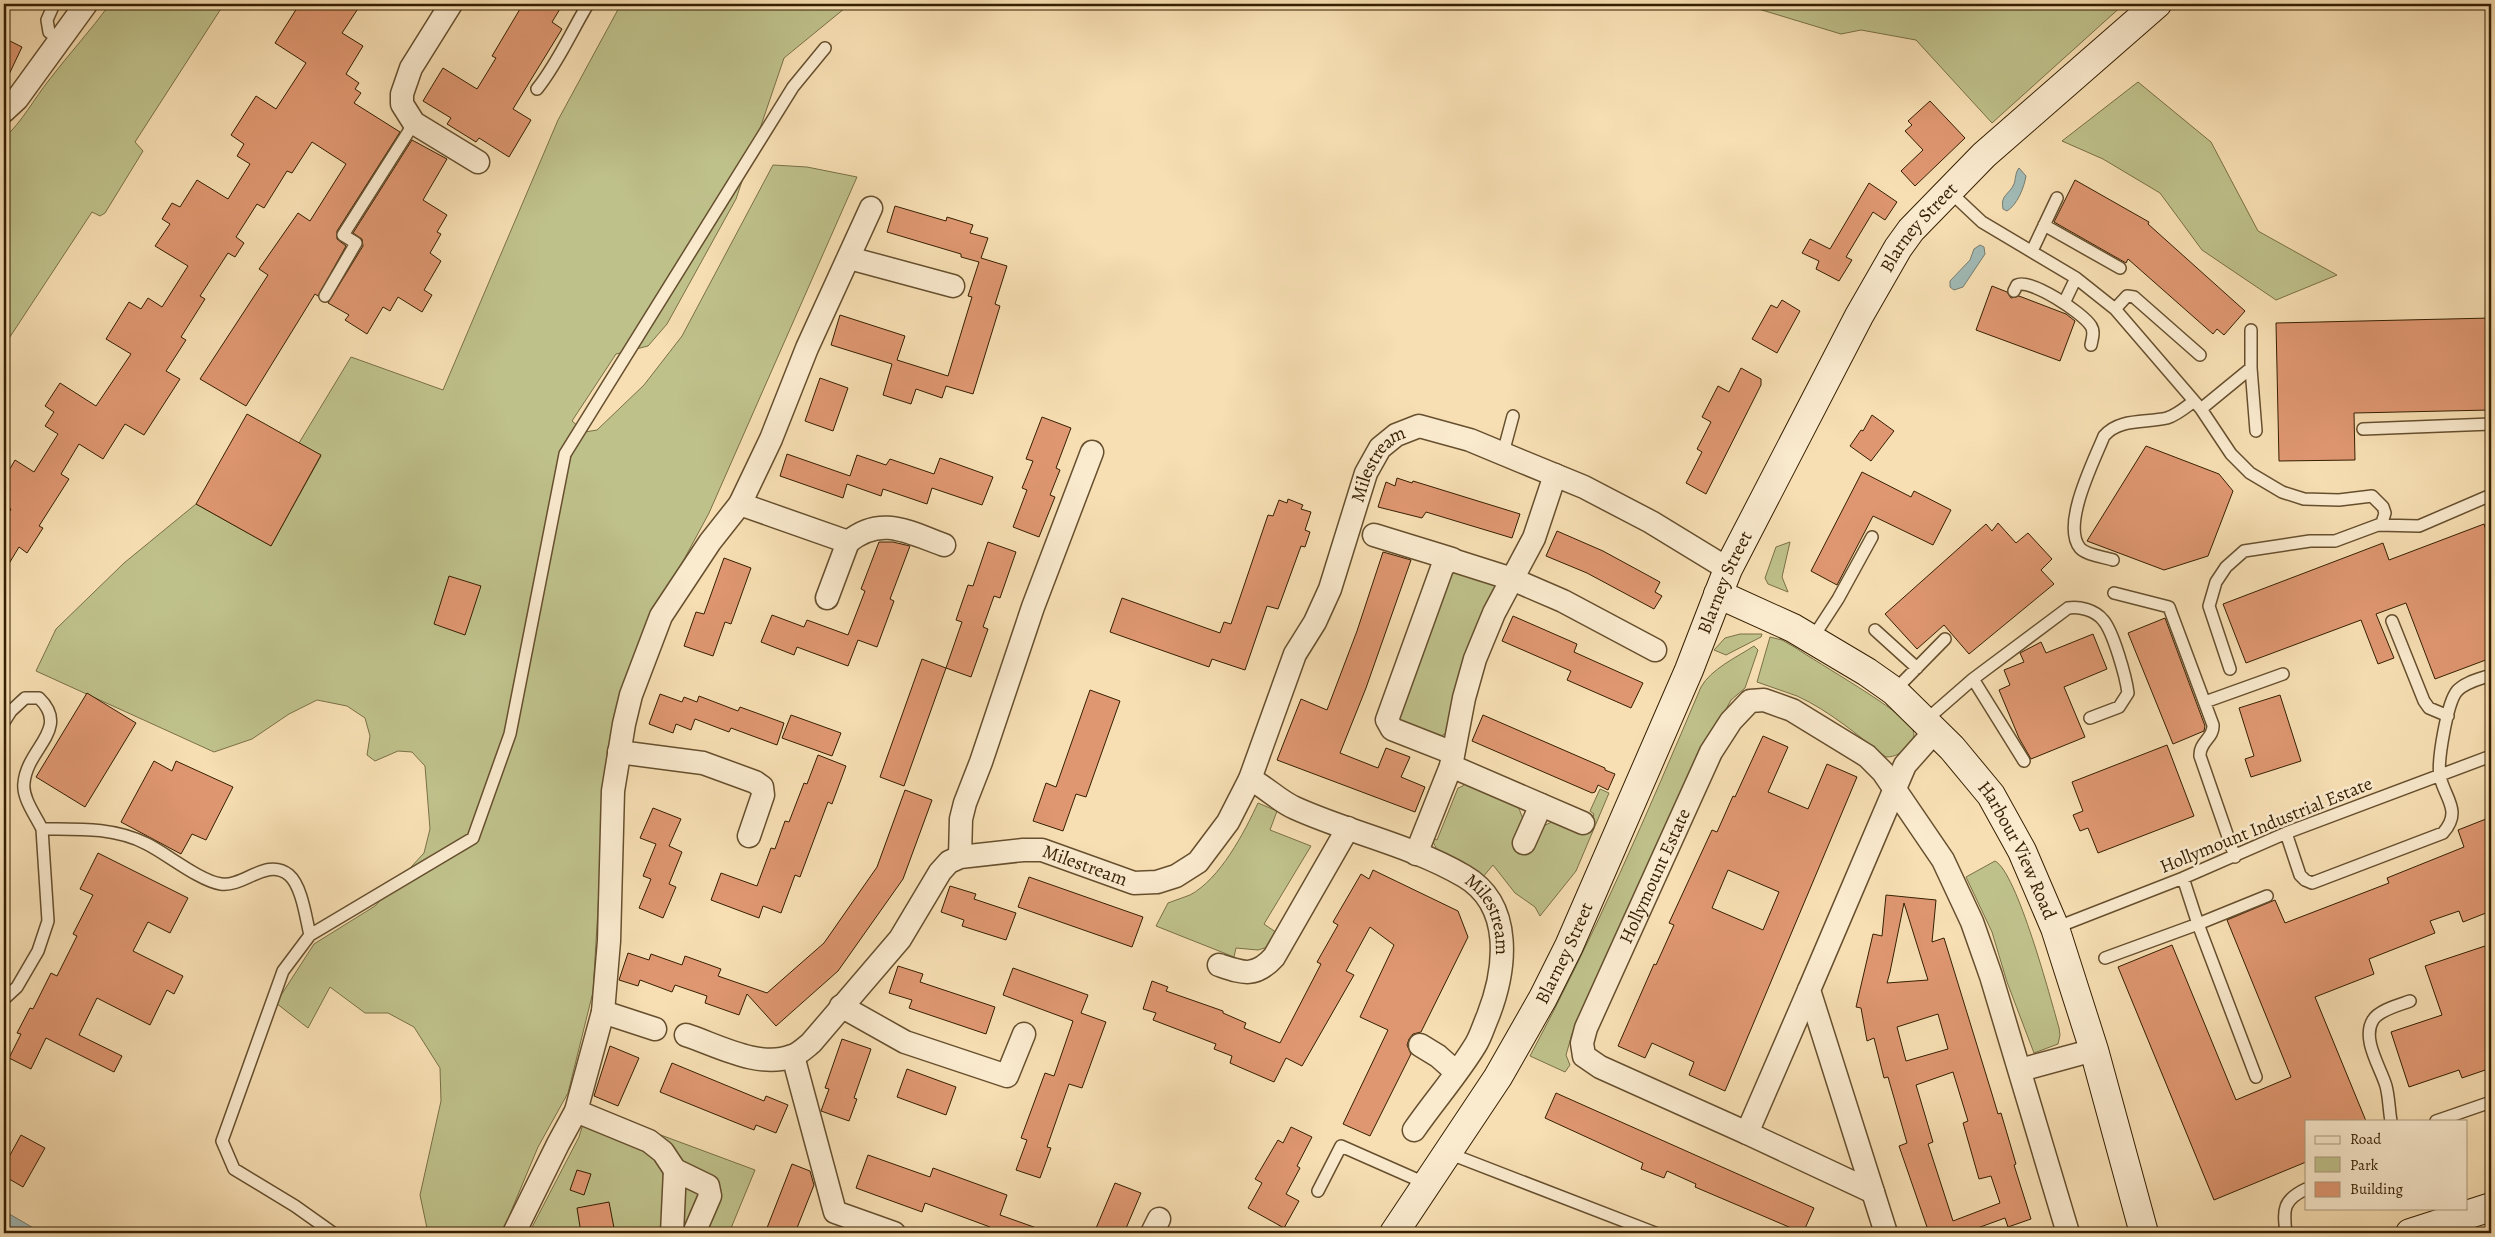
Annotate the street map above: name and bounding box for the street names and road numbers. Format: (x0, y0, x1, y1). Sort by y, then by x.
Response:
street label: Blarney Street (1874, 177, 1963, 277)
street label: Milestream (1345, 419, 1410, 506)
street label: Blarney Street (1691, 526, 1759, 638)
street label: Hollymount Industrial Estate (2156, 770, 2376, 880)
street label: Harbour View Road (1972, 775, 2063, 924)
street label: Hollymount Estate (1613, 804, 1697, 948)
street label: Milestream (1039, 838, 1131, 893)
street label: Milestream (1459, 867, 1515, 955)
street label: Blarney Street (1529, 898, 1599, 1009)

